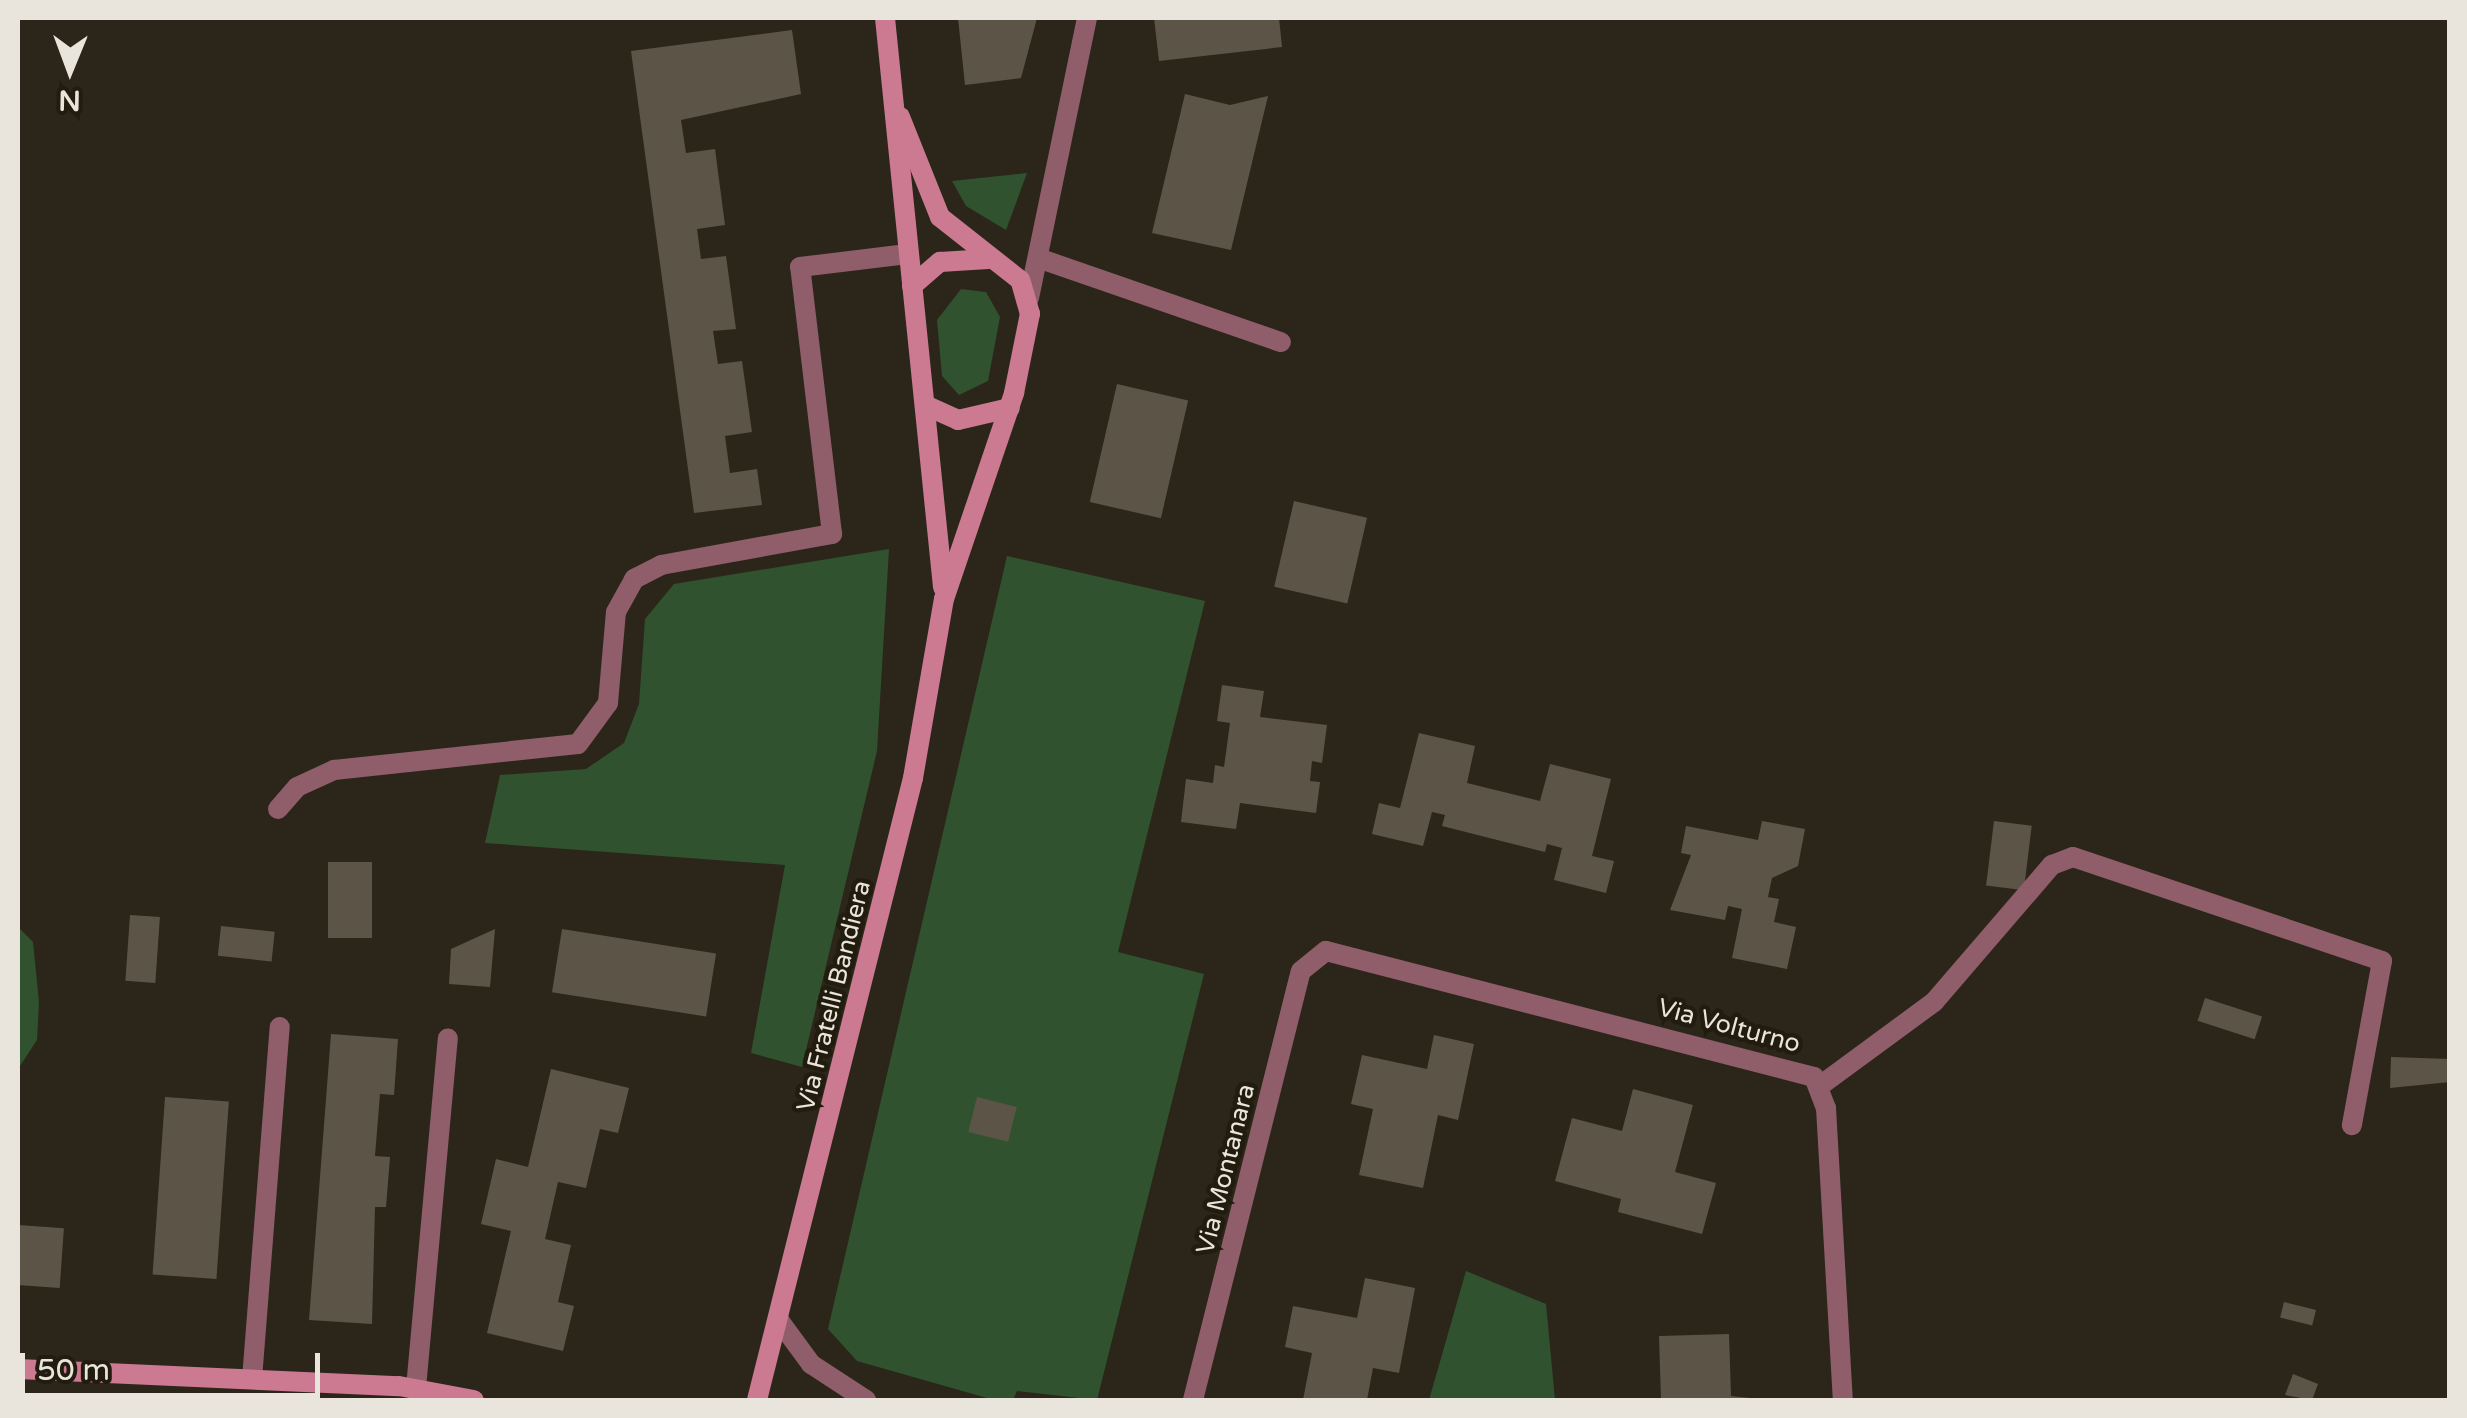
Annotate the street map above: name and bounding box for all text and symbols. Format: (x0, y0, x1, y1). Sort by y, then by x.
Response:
north arrow (20, 20, 120, 120)
text: N (58, 83, 81, 117)
street label: Via Fratelli Bandiera (791, 877, 877, 1115)
street label: Via Volturno (1655, 993, 1803, 1059)
street label: Via Montanara (1190, 1081, 1262, 1257)
scale bar (25, 1333, 325, 1395)
text: 50 m (37, 1352, 110, 1389)

